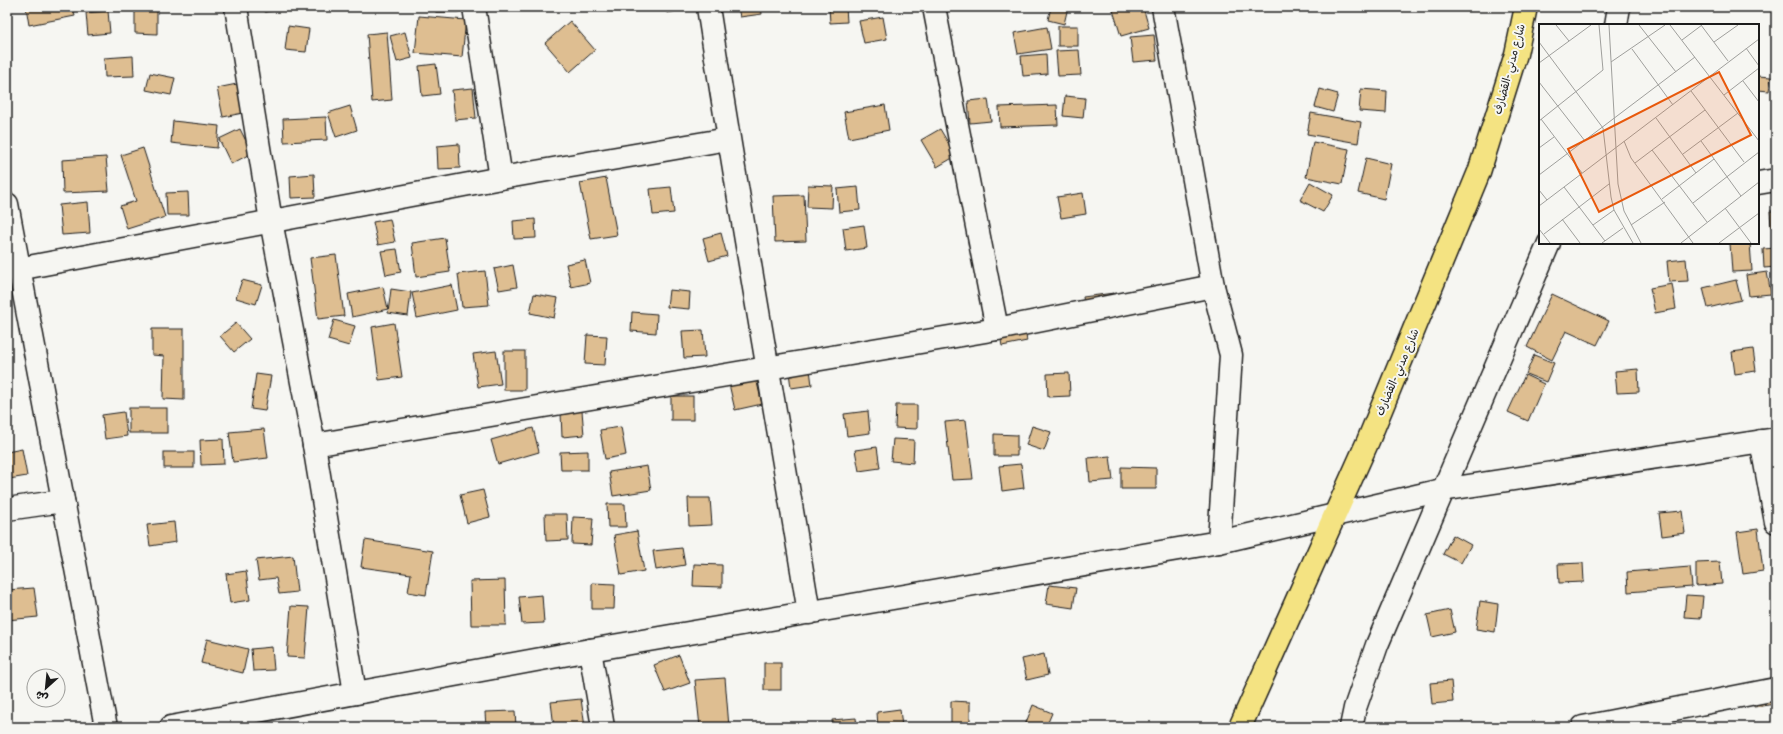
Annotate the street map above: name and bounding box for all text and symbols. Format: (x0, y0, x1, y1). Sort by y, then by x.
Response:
street label: شارع مدني -القضارف (1491, 22, 1532, 117)
inset map (1539, 24, 1759, 244)
street label: شارع مدني -القضارف (1373, 327, 1425, 419)
north arrow (26, 668, 66, 708)
text: ش (33, 688, 50, 705)

